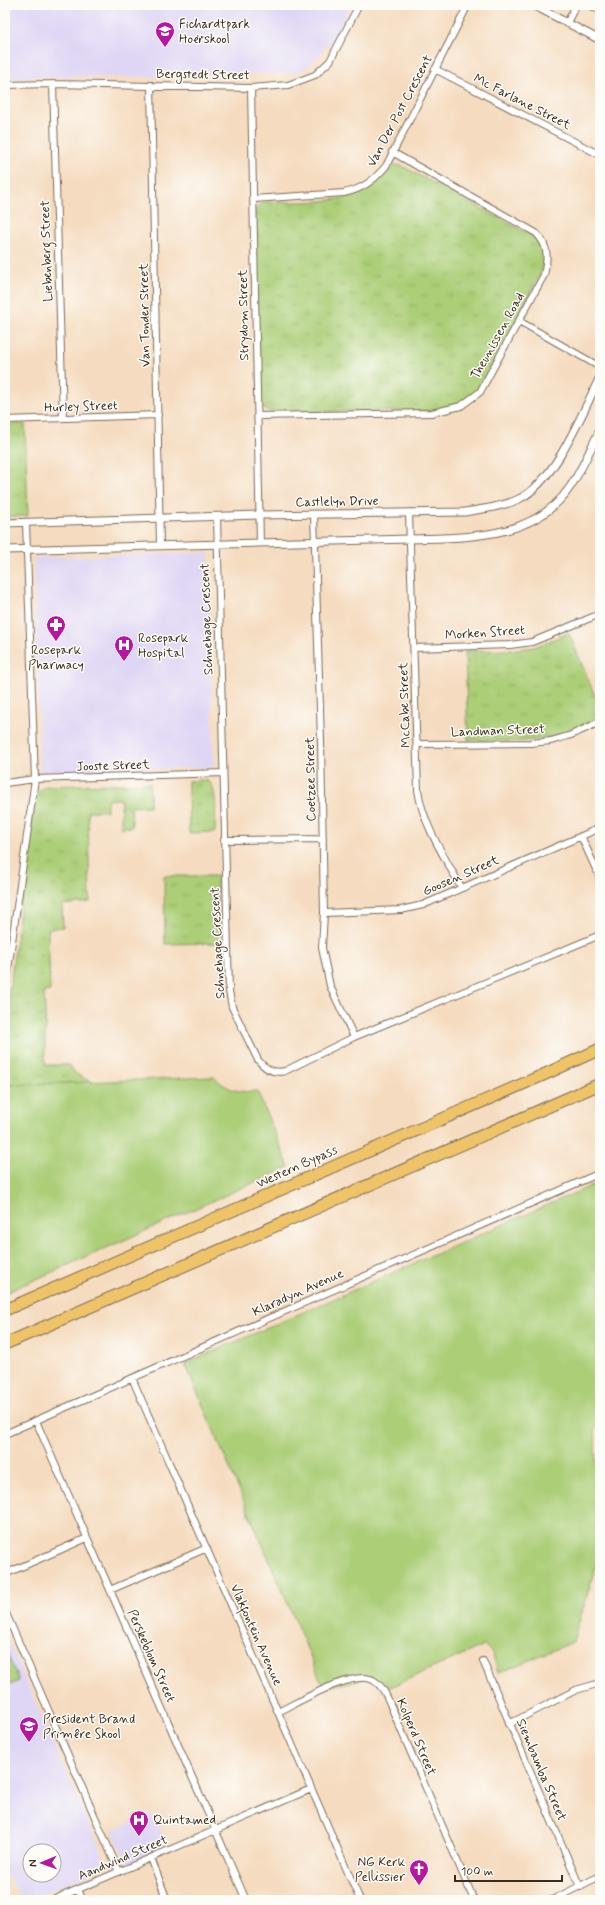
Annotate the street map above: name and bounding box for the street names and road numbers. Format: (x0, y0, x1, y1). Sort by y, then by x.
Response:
street label: Van Der Post Crescent (363, 52, 437, 170)
street label: Bergstedt Street (156, 66, 250, 85)
street label: Mc Farlane Street (471, 70, 574, 134)
street label: Liebenberg Street (37, 200, 59, 302)
street label: Van Tonder Street (136, 263, 154, 367)
street label: Strydom Street (235, 269, 253, 361)
street label: Theunissen Road (467, 290, 529, 382)
street label: Hurley Street (44, 397, 118, 417)
street label: Castlelyn Drive (295, 493, 379, 511)
street label: Schnehage Crescent (197, 563, 218, 675)
street label: Morken Street (445, 622, 526, 644)
street label: McCabe Street (395, 662, 415, 748)
street label: Landman Street (451, 721, 545, 741)
street label: Coetzee Street (302, 736, 320, 822)
street label: Jooste Street (76, 756, 150, 776)
street label: Goosen Street (420, 851, 502, 900)
street label: Schnehage Crescent (207, 886, 230, 999)
street label: Western Bypass (254, 1141, 340, 1192)
street label: Klaradyn Avenue (250, 1265, 346, 1321)
street label: Vlakfontein Avenue (224, 1582, 286, 1689)
street label: Perskeblom Street (123, 1607, 179, 1705)
street label: Kolperd Street (392, 1696, 440, 1778)
street label: Siembamba Street (512, 1716, 570, 1824)
street label: Aandwind Street (76, 1831, 170, 1885)

